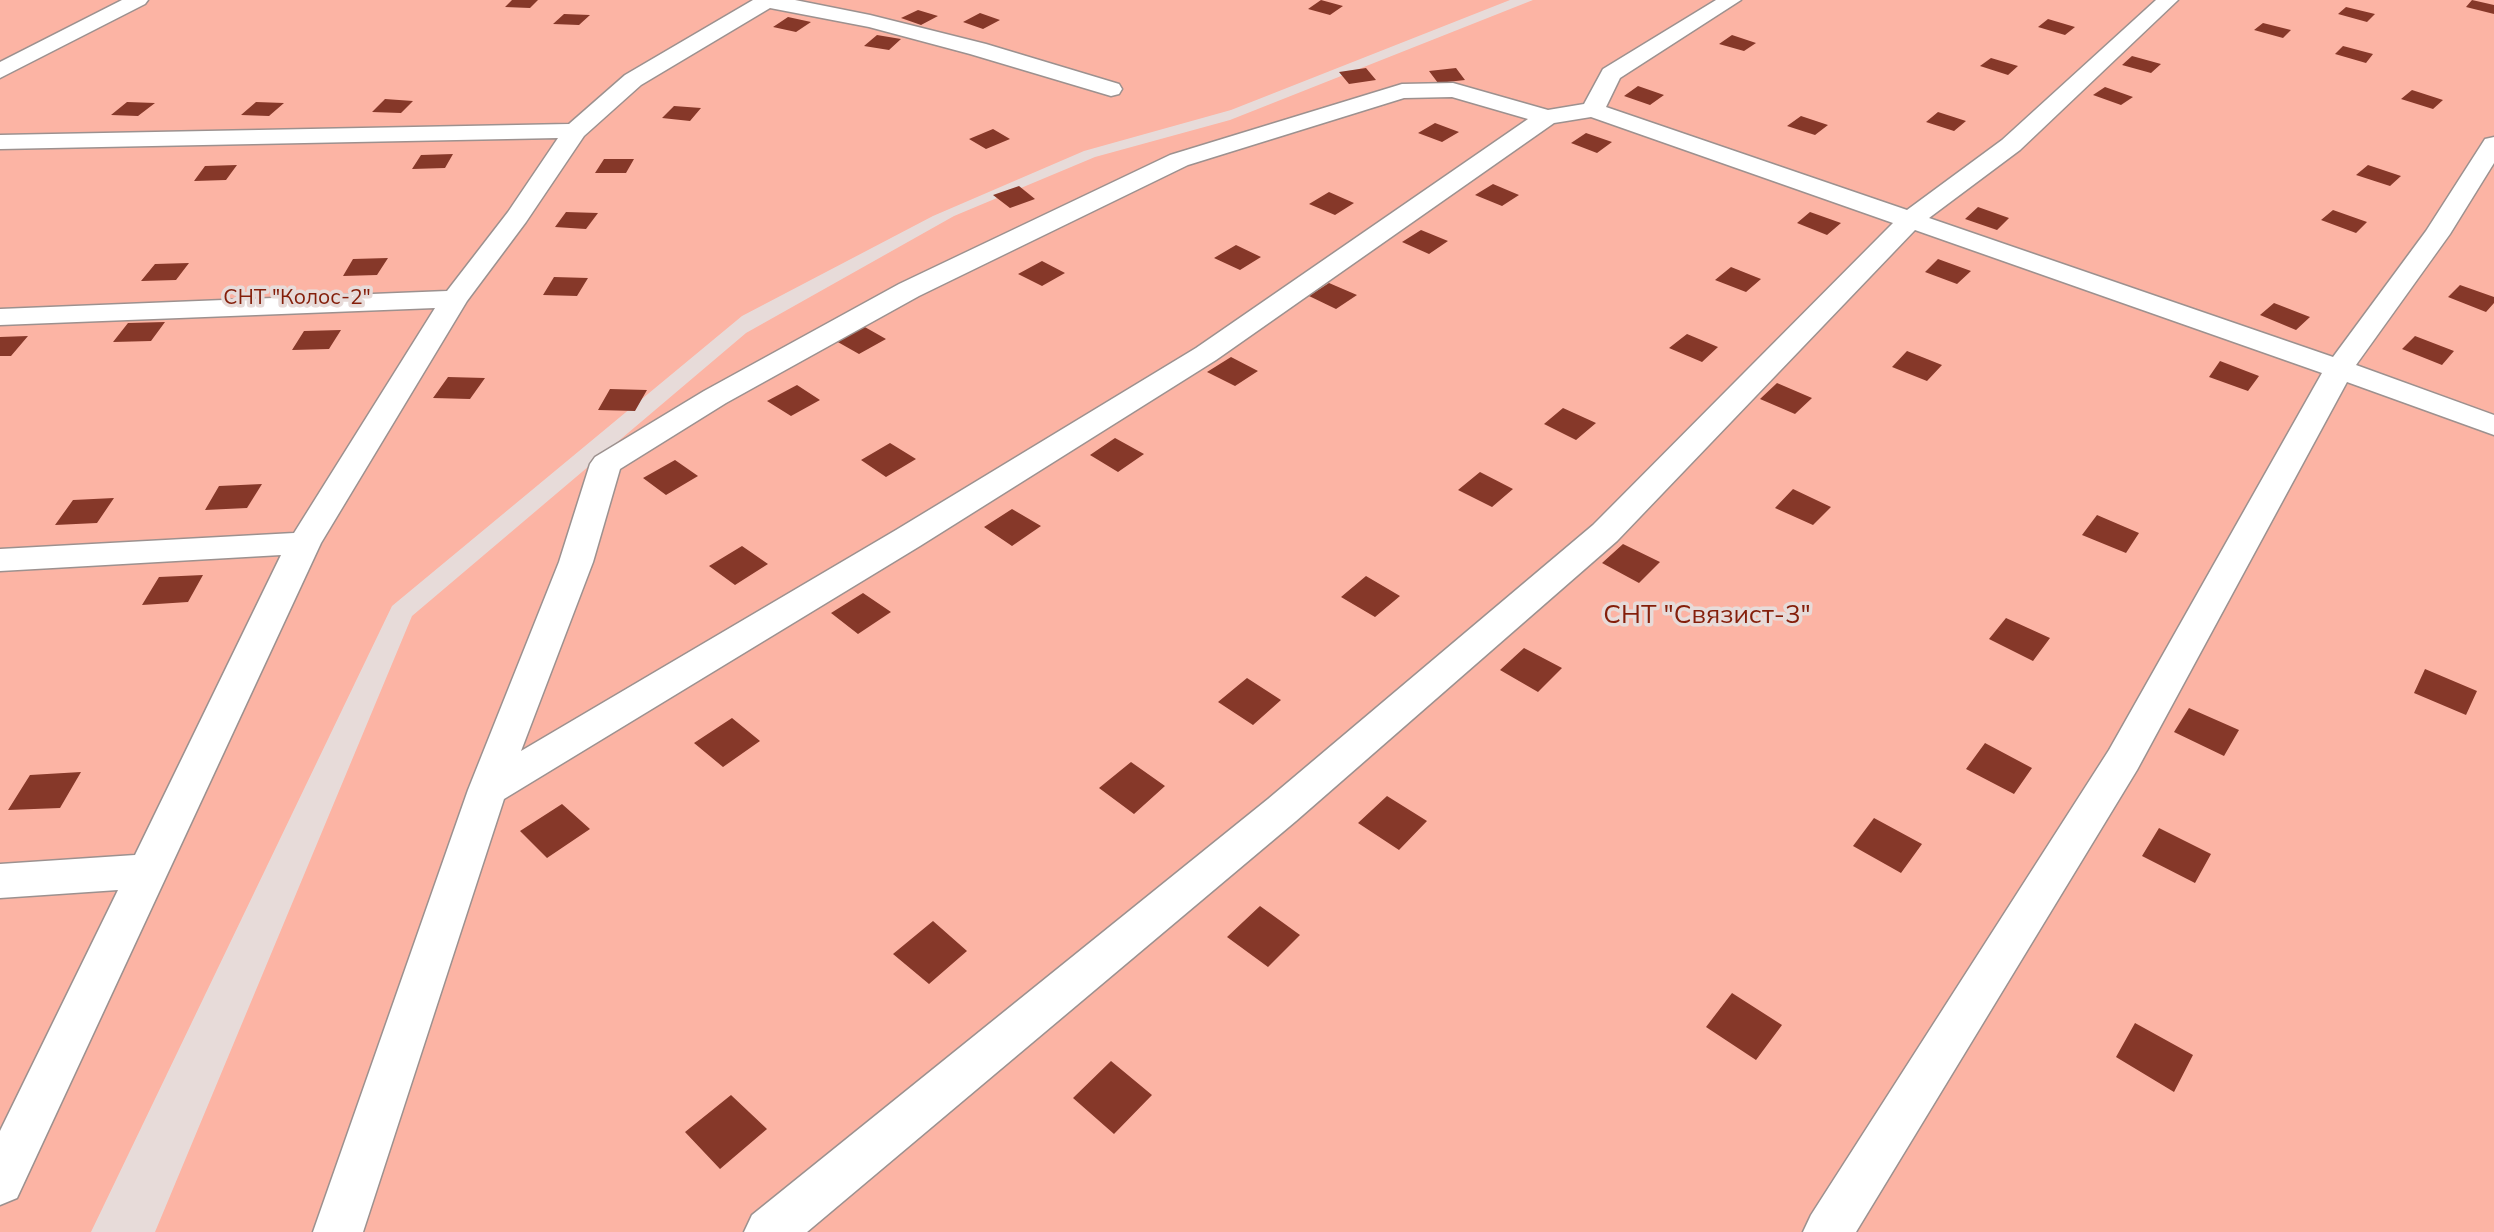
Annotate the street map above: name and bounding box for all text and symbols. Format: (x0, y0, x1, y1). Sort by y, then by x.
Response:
park label: СНТ "Колос-2" (223, 285, 371, 311)
park label: СНТ "Связист-3" (1603, 599, 1811, 631)

